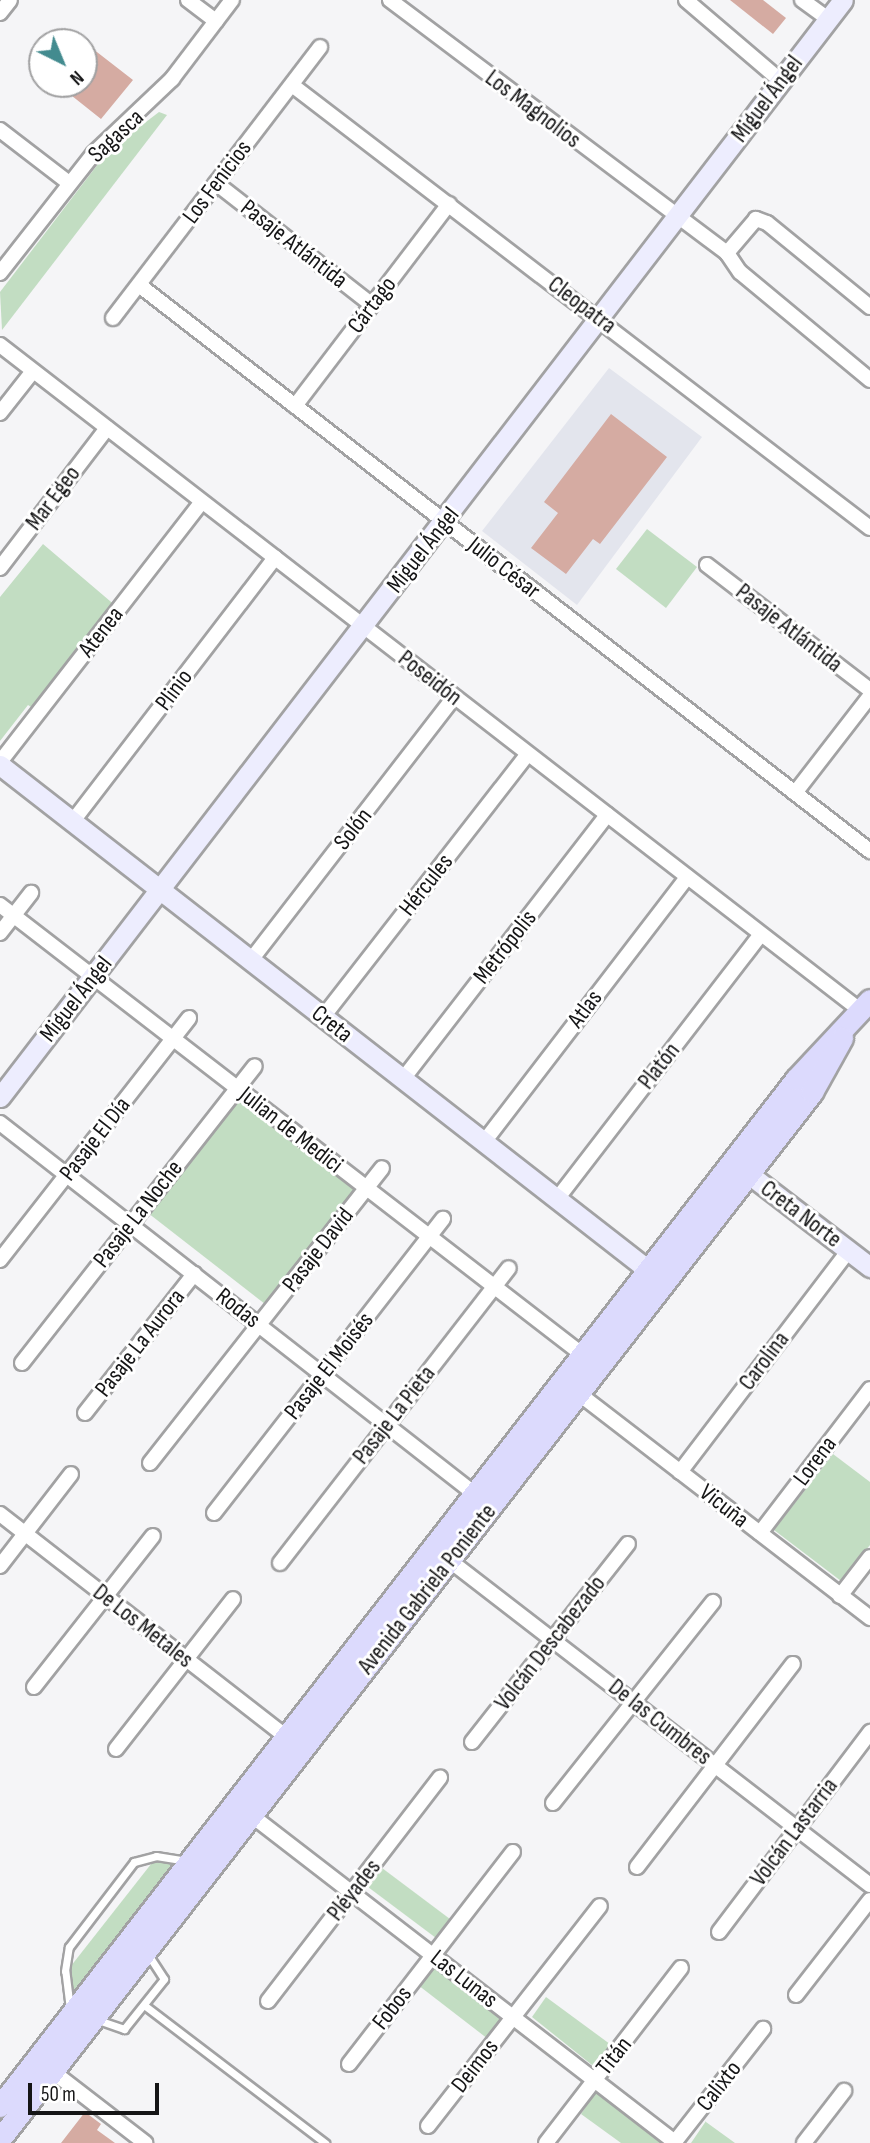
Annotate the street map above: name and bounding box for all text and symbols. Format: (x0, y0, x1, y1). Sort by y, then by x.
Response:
north arrow (28, 28, 98, 98)
street label: Miguel Ángel (725, 50, 809, 148)
street label: Los Magnolios (479, 64, 587, 154)
text: N (65, 65, 88, 89)
street label: Sagasca (82, 103, 150, 169)
street label: Los Fenicios (176, 135, 258, 229)
street label: Pasaje Atlántida (235, 193, 353, 295)
street label: Cleopatra (542, 270, 622, 340)
street label: Cártago (341, 271, 403, 339)
street label: Mar Egeo (19, 460, 87, 536)
street label: Miguel Ángel (381, 501, 465, 599)
street label: Julio César (462, 531, 546, 605)
street label: Pasaje Atlántida (730, 577, 848, 679)
street label: Atenea (72, 601, 130, 663)
street label: Poseidón (392, 644, 468, 712)
street label: Plinio (149, 664, 199, 716)
street label: Solón (328, 802, 378, 856)
street label: Hércules (393, 848, 459, 922)
street label: Metrópolis (467, 904, 543, 990)
street label: Miguel Ángel (34, 950, 118, 1048)
street label: Atlas (561, 984, 609, 1034)
street label: Creta (306, 999, 358, 1049)
street label: Platón (632, 1037, 686, 1095)
street label: Julian de Medici (233, 1081, 349, 1179)
street label: Pasaje El Día (53, 1091, 137, 1187)
street label: Pasaje La Noche (87, 1155, 189, 1273)
street label: Creta Norte (755, 1174, 847, 1254)
street label: Pasaje David (276, 1202, 360, 1298)
street label: Rodas (210, 1282, 266, 1334)
street label: Pasaje La Aurora (89, 1283, 191, 1403)
street label: Pasaje El Moisés (278, 1307, 380, 1425)
street label: Carolina (733, 1326, 795, 1396)
street label: Pasaje La Pieta (347, 1360, 441, 1470)
street label: Lorena (787, 1431, 843, 1491)
street label: Vicuña (694, 1478, 754, 1534)
street label: Avenida Gabriela Poniente (352, 1498, 502, 1680)
street label: Volcán Descabezado (488, 1570, 612, 1716)
street label: De Los Metales (87, 1578, 199, 1674)
street label: De las Cumbres (603, 1673, 717, 1771)
street label: Volcán Lastarria (744, 1772, 844, 1892)
street label: Pléyades (321, 1853, 387, 1927)
street label: Las Lunas (425, 1944, 503, 2014)
street label: Fobos (366, 1981, 418, 2035)
street label: Titán (590, 2031, 638, 2081)
street label: Deimos (445, 2034, 505, 2098)
street label: Calixto (690, 2055, 748, 2117)
scale bar (32, 2070, 163, 2114)
text: 50 m (41, 2082, 76, 2107)

